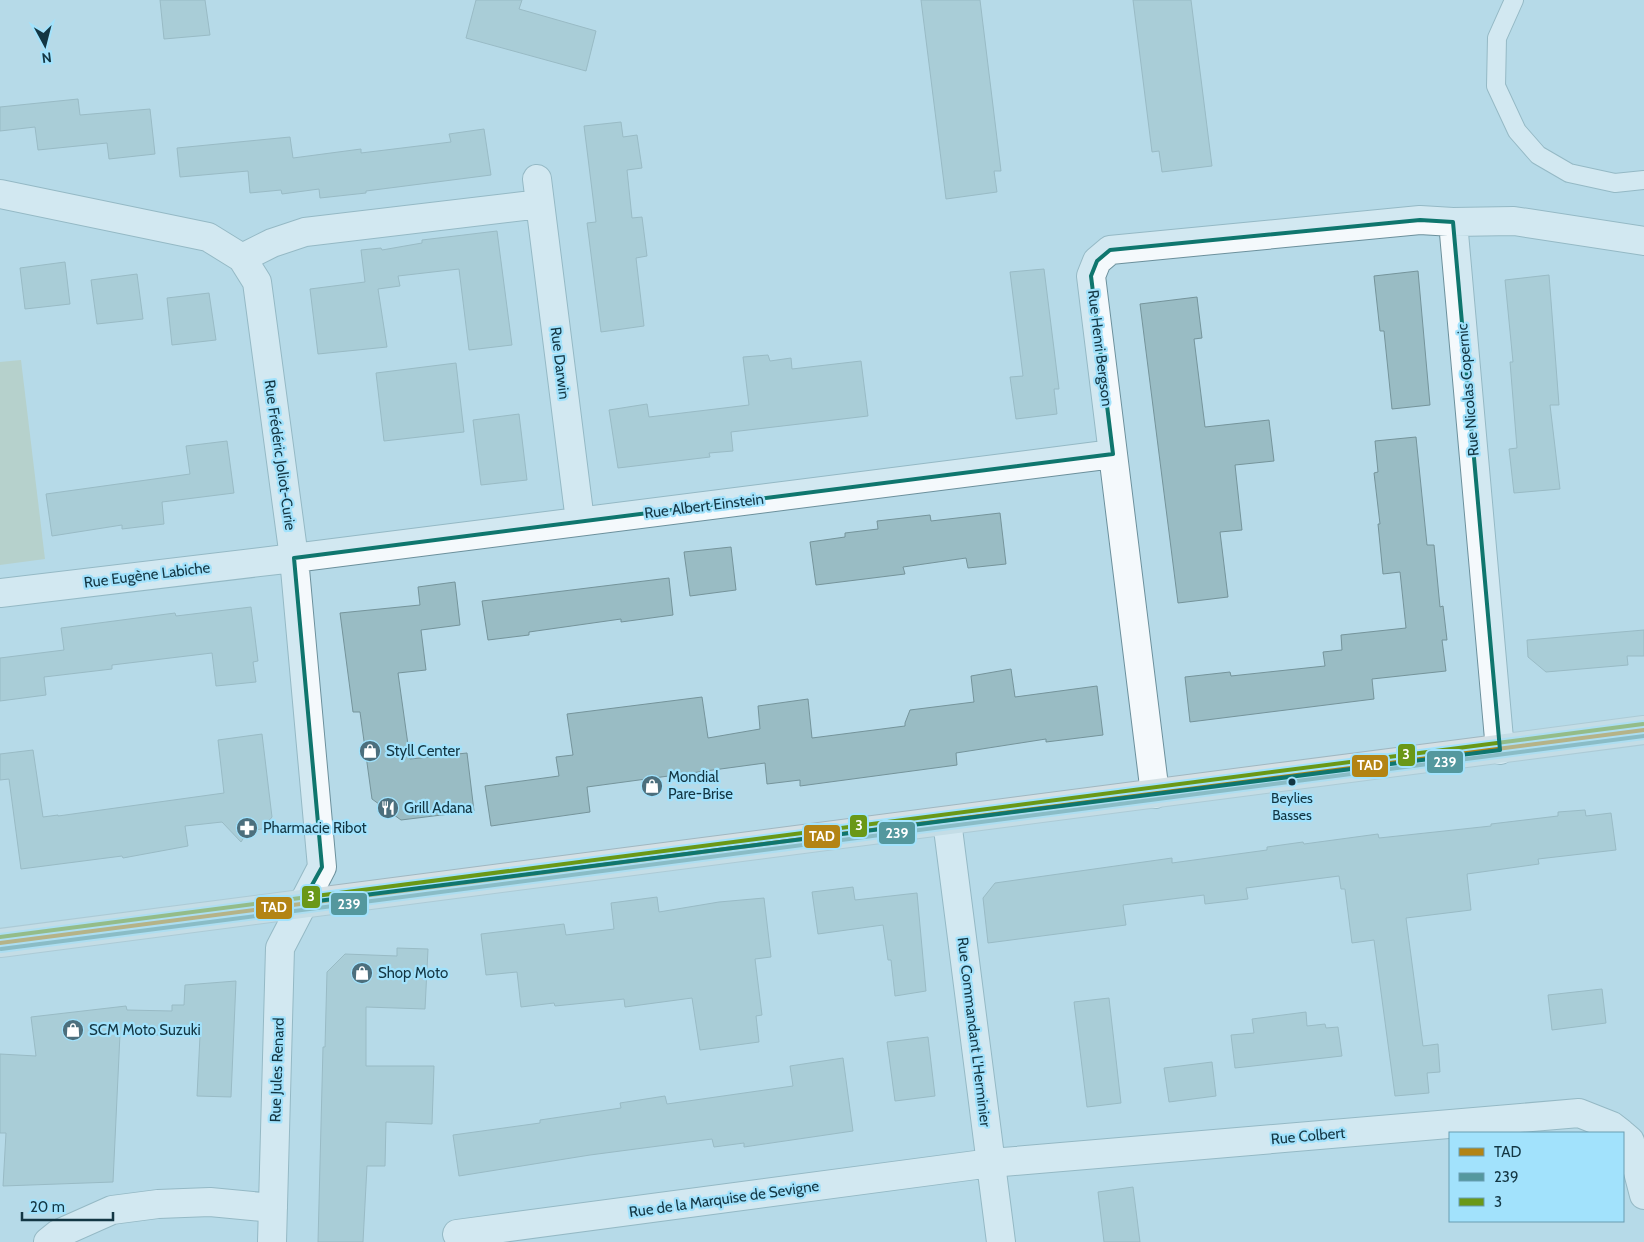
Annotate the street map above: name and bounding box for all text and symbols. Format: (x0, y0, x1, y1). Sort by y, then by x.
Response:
north arrow (20, 20, 70, 70)
text: N (41, 48, 53, 67)
street label: Rue Henri Bergson (1084, 289, 1116, 407)
street label: Rue Nicolas Copernic (1453, 323, 1483, 457)
street label: Rue Darwin (547, 326, 573, 400)
street label: Rue Frédéric Joliot-Curie (261, 379, 300, 532)
street label: Rue Albert Einstein (643, 490, 765, 522)
street label: Rue Eugène Labiche (83, 558, 211, 592)
shop icon: Styll Center (358, 739, 382, 763)
place label: Styll Center (386, 742, 460, 760)
line badge: 3 (1397, 743, 1416, 767)
text: 3 (1402, 745, 1410, 763)
line badge: 239 (1426, 750, 1464, 774)
text: 239 (1434, 753, 1457, 771)
line badge: TAD (1351, 754, 1389, 778)
text: TAD (1357, 756, 1383, 774)
place label: Mondial Pare-Brise (668, 768, 733, 803)
shop icon: Mondial Pare-Brise (640, 774, 664, 798)
marker: Beylies Basses (1287, 777, 1297, 787)
place label: Beylies Basses (1271, 789, 1313, 824)
restaurant icon: Grill Adana (376, 796, 400, 820)
place label: Grill Adana (404, 799, 473, 817)
line badge: 3 (849, 814, 868, 838)
pharmacy icon: Pharmacie Ribot (235, 816, 259, 840)
text: 3 (855, 816, 863, 834)
place label: Pharmacie Ribot (263, 819, 367, 837)
line badge: 239 (878, 821, 916, 845)
line badge: TAD (803, 824, 841, 849)
text: 239 (886, 824, 909, 842)
text: TAD (809, 827, 835, 845)
line badge: 3 (301, 885, 321, 909)
text: 3 (307, 887, 315, 905)
line badge: 239 (330, 892, 368, 916)
text: 239 (338, 895, 361, 913)
line badge: TAD (255, 896, 293, 920)
text: TAD (261, 898, 287, 916)
street label: Rue Commandant L'Herminier (953, 936, 995, 1128)
shop icon: Shop Moto (350, 961, 374, 985)
place label: Shop Moto (378, 964, 448, 982)
street label: Rue Jules Renard (266, 1017, 288, 1123)
shop icon: SCM Moto Suzuki (61, 1018, 85, 1042)
place label: SCM Moto Suzuki (89, 1021, 201, 1039)
street label: Rue Colbert (1270, 1124, 1346, 1148)
legend (1449, 1132, 1624, 1222)
text: TAD (1494, 1143, 1521, 1161)
text: 239 (1494, 1168, 1519, 1186)
street label: Rue de la Marquise de Sevigne (628, 1177, 820, 1221)
scale bar (22, 1190, 114, 1222)
text: 3 (1494, 1193, 1502, 1211)
text: 20 m (30, 1198, 65, 1216)

